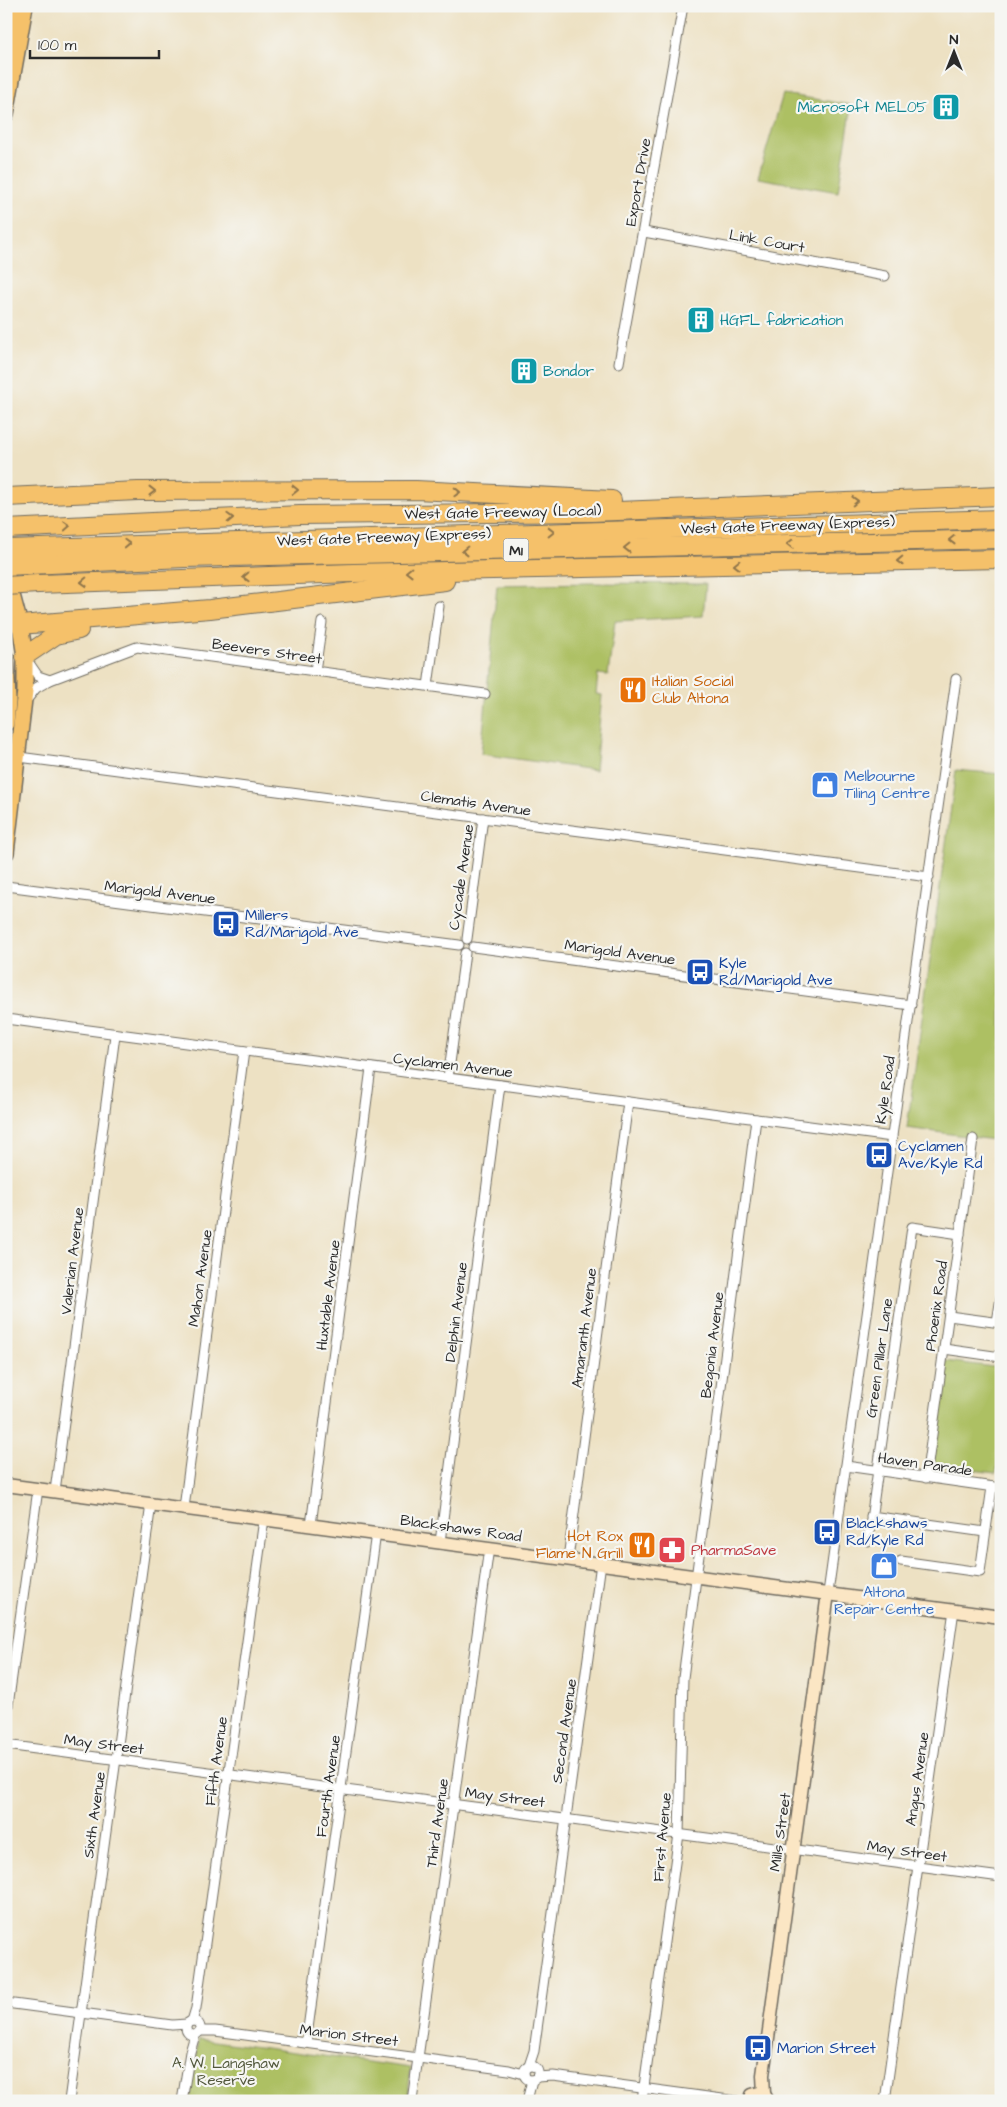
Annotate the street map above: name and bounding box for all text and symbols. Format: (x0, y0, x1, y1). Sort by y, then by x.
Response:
scale bar (30, 28, 159, 60)
north arrow (930, 28, 980, 78)
text: N (950, 30, 959, 50)
text: 100 m (38, 35, 77, 56)
building icon: Microsoft MEL05 (931, 92, 961, 122)
place label: Microsoft MEL05 (797, 97, 927, 118)
street label: Export Drive (620, 136, 657, 228)
street label: Link Court (727, 225, 806, 258)
building icon: HGFL fabrication (686, 305, 716, 335)
place label: HGFL fabrication (720, 310, 844, 331)
building icon: Bondor (509, 356, 539, 386)
place label: Bondor (543, 361, 594, 382)
one-way arrow (148, 485, 156, 496)
one-way arrow (292, 485, 299, 495)
one-way arrow (454, 487, 462, 498)
one-way arrow (851, 496, 859, 507)
street label: West Gate Freeway (Local) (404, 500, 602, 526)
street label: West Gate Freeway (Express) (681, 511, 896, 541)
one-way arrow (226, 512, 234, 523)
one-way arrow (64, 520, 72, 531)
street label: West Gate Freeway (Express) (277, 523, 492, 553)
one-way arrow (548, 527, 556, 537)
one-way arrow (948, 535, 956, 546)
road number: M1 (504, 538, 528, 562)
one-way arrow (123, 539, 131, 549)
one-way arrow (785, 539, 793, 549)
one-way arrow (623, 542, 631, 553)
one-way arrow (460, 546, 468, 556)
one-way arrow (895, 556, 903, 567)
one-way arrow (733, 560, 740, 570)
one-way arrow (405, 567, 412, 577)
one-way arrow (242, 572, 250, 582)
one-way arrow (80, 577, 88, 588)
street label: Beevers Street (211, 633, 323, 670)
place label: Italian Social Club Altona (652, 671, 734, 709)
restaurant icon: Italian Social Club Altona (618, 675, 648, 705)
place label: Melbourne Tiling Centre (844, 766, 930, 805)
shop icon: Melbourne Tiling Centre (810, 770, 840, 800)
street label: Clematis Avenue (420, 785, 532, 822)
street label: Cycade Avenue (444, 823, 480, 931)
street label: Marigold Avenue (103, 875, 217, 911)
place label: Millers Rd/Marigold Ave (245, 905, 359, 944)
bus stop icon: Millers Rd/Marigold Ave (211, 909, 241, 939)
street label: Marigold Avenue (563, 934, 677, 972)
place label: Kyle Rd/Marigold Ave (719, 953, 833, 992)
bus stop icon: Kyle Rd/Marigold Ave (685, 957, 715, 987)
street label: Cyclamen Avenue (392, 1048, 514, 1084)
street label: Kyle Road (870, 1055, 902, 1125)
place label: Cyclamen Ave/Kyle Rd (898, 1136, 983, 1175)
bus stop icon: Cyclamen Ave/Kyle Rd (864, 1140, 894, 1170)
street label: Valerian Avenue (55, 1206, 89, 1316)
street label: Mahon Avenue (183, 1228, 218, 1328)
street label: Huxtable Avenue (311, 1239, 346, 1351)
street label: Phoenix Road (920, 1259, 953, 1353)
street label: Delphin Avenue (440, 1261, 473, 1363)
street label: Amaranth Avenue (567, 1267, 602, 1389)
street label: Begonia Avenue (696, 1291, 730, 1400)
street label: Green Pillar Lane (861, 1297, 898, 1419)
street label: Haven Parade (876, 1447, 973, 1482)
street label: Blackshaws Road (399, 1510, 523, 1547)
place label: Blackshaws Rd/Kyle Rd (846, 1513, 928, 1552)
bus stop icon: Blackshaws Rd/Kyle Rd (812, 1517, 842, 1547)
place label: Hot Rox Flame N Grill (536, 1526, 624, 1564)
restaurant icon: Hot Rox Flame N Grill (627, 1530, 657, 1560)
pharmacy icon: PharmaSave (657, 1535, 687, 1565)
place label: PharmaSave (691, 1540, 776, 1561)
shop icon: Altona Repair Centre (869, 1551, 899, 1581)
place label: Altona Repair Centre (834, 1582, 934, 1620)
street label: Second Avenue (547, 1677, 582, 1785)
street label: Fifth Avenue (200, 1715, 233, 1807)
street label: May Street (63, 1729, 145, 1761)
street label: Angus Avenue (901, 1731, 935, 1828)
street label: Fourth Avenue (311, 1734, 346, 1839)
street label: Sixth Avenue (78, 1770, 111, 1860)
street label: Third Avenue (421, 1777, 454, 1869)
street label: May Street (464, 1782, 546, 1814)
street label: Mills Street (765, 1791, 796, 1873)
street label: First Avenue (648, 1792, 677, 1882)
street label: May Street (865, 1835, 948, 1868)
street label: Marion Street (299, 2019, 399, 2052)
bus stop icon: Marion Street (743, 2033, 773, 2063)
place label: Marion Street (777, 2038, 876, 2059)
park label: A. W. Langshaw Reserve (172, 2053, 280, 2091)

